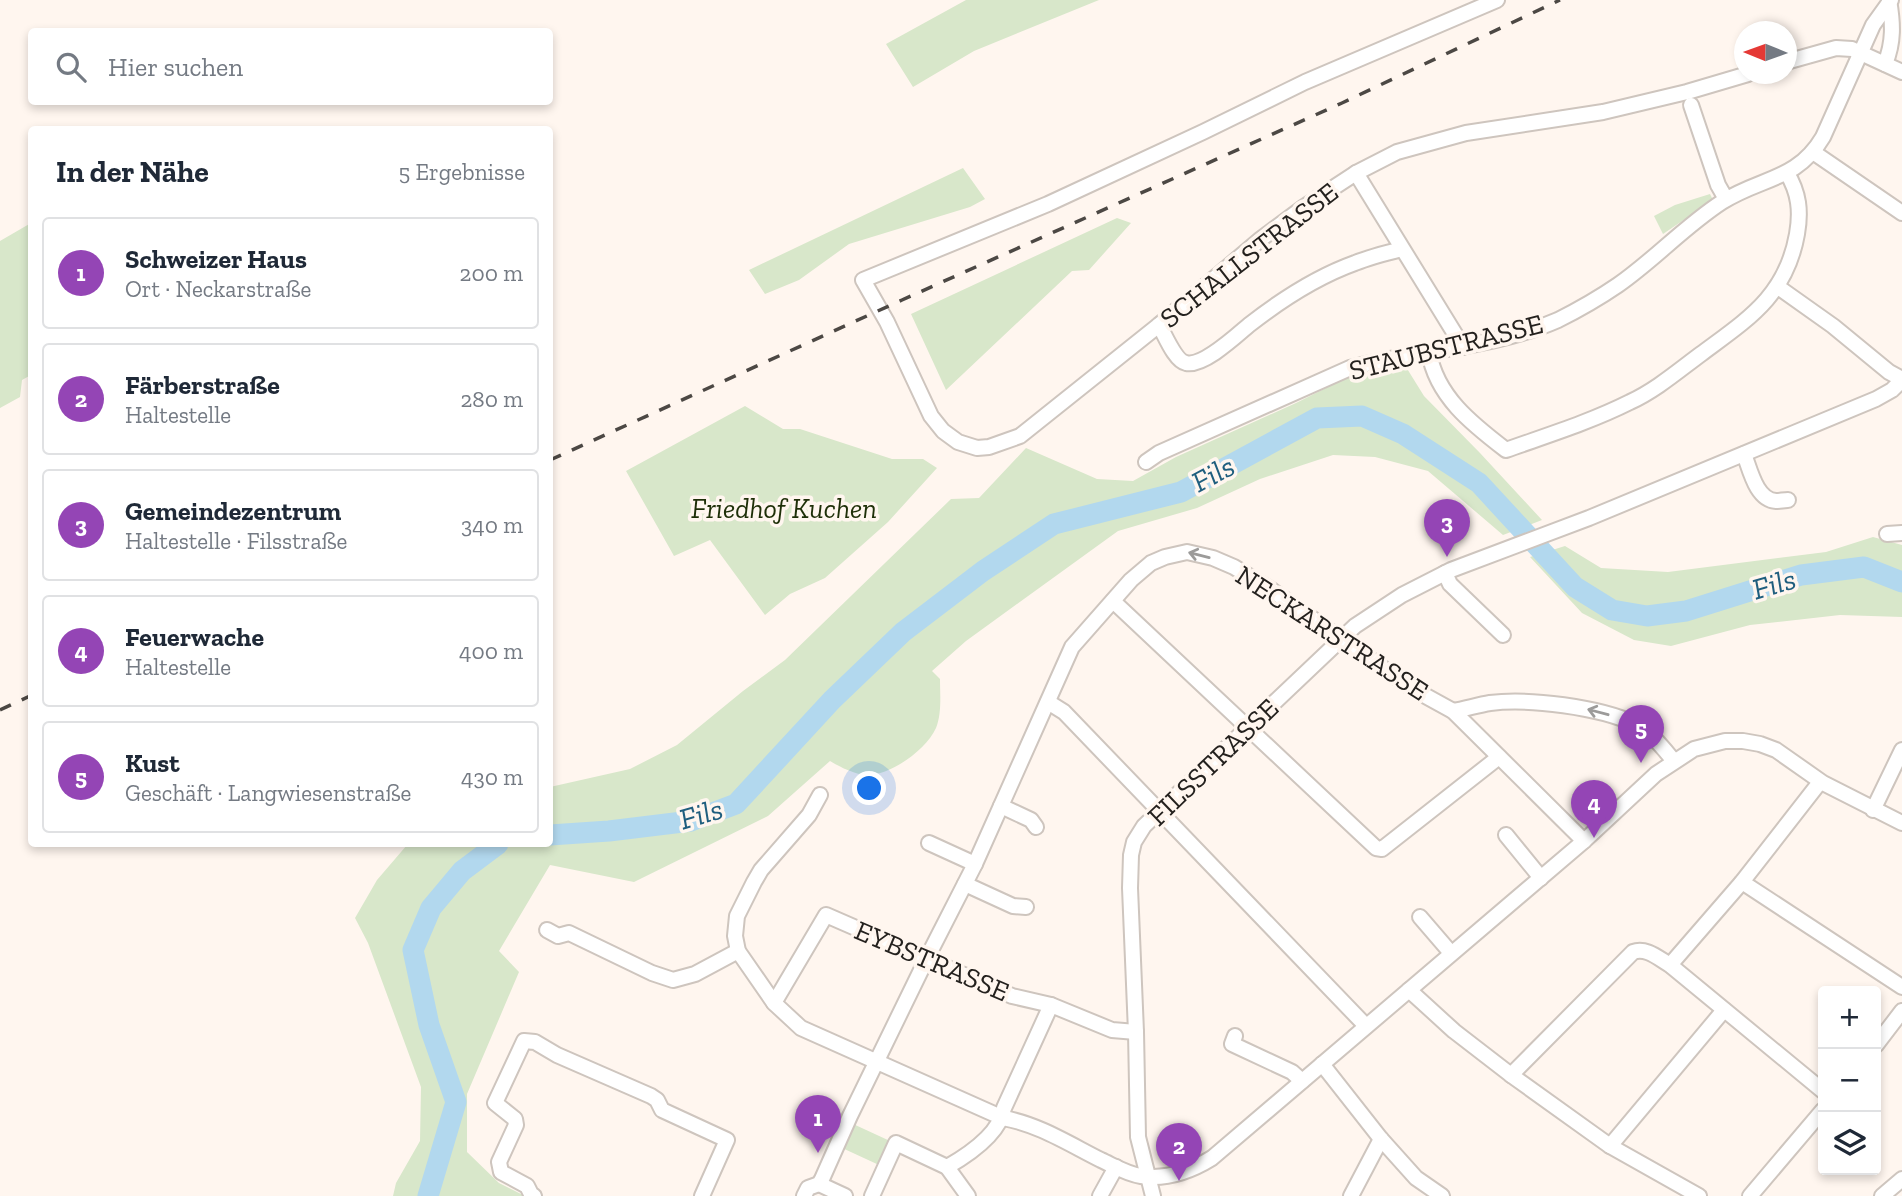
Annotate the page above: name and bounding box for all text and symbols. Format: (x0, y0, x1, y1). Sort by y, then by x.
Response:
north arrow (1734, 21, 1797, 84)
search box (28, 28, 553, 105)
icon: search (52, 48, 90, 86)
text: Hier suchen (108, 51, 243, 83)
text: In der Nähe (56, 154, 209, 190)
text: 5 Ergebnisse (399, 158, 525, 186)
street label: SCHALLSTRASSE (1153, 175, 1345, 335)
text: Schweizer Haus (125, 243, 307, 275)
text: 1 (76, 259, 86, 287)
text: 200 m (460, 259, 523, 287)
text: Ort · Neckarstraße (125, 275, 311, 303)
street label: STAUBSTRASSE (1346, 307, 1546, 387)
text: Färberstraße (125, 369, 280, 401)
text: 2 (75, 385, 87, 413)
text: 280 m (460, 385, 523, 413)
text: Haltestelle (125, 401, 231, 429)
water label: Fils (1185, 448, 1241, 500)
park label: Friedhof Kuchen (691, 492, 877, 525)
text: Gemeindezentrum (125, 495, 341, 527)
pin: 3 (1424, 499, 1470, 557)
text: 3 (75, 511, 87, 539)
text: 340 m (461, 511, 523, 539)
text: Haltestelle · Filsstraße (125, 527, 347, 555)
one-way arrow (1189, 548, 1211, 561)
street label: NECKARSTRASSE (1230, 559, 1434, 707)
water label: Fils (1748, 561, 1800, 607)
text: Feuerwache (125, 621, 264, 653)
text: 4 (74, 637, 88, 665)
text: 400 m (459, 637, 523, 665)
text: Haltestelle (125, 653, 231, 681)
street label: FILSSTRASSE (1141, 691, 1285, 833)
one-way arrow (1588, 705, 1610, 718)
pin: 5 (1618, 705, 1664, 763)
text: Kust (125, 747, 180, 779)
text: 5 (75, 763, 87, 791)
text: 430 m (461, 763, 523, 791)
your location (852, 771, 886, 805)
text: Geschäft · Langwiesenstraße (125, 779, 411, 807)
pin: 4 (1571, 780, 1617, 838)
water label: Fils (675, 791, 727, 837)
street label: EYBSTRASSE (850, 914, 1014, 1008)
map controls (1818, 986, 1881, 1175)
button: + (1818, 986, 1881, 1049)
button: − (1818, 1049, 1881, 1112)
pin: 1 (795, 1095, 841, 1153)
button: layers (1818, 1112, 1881, 1175)
pin: 2 (1156, 1123, 1202, 1181)

